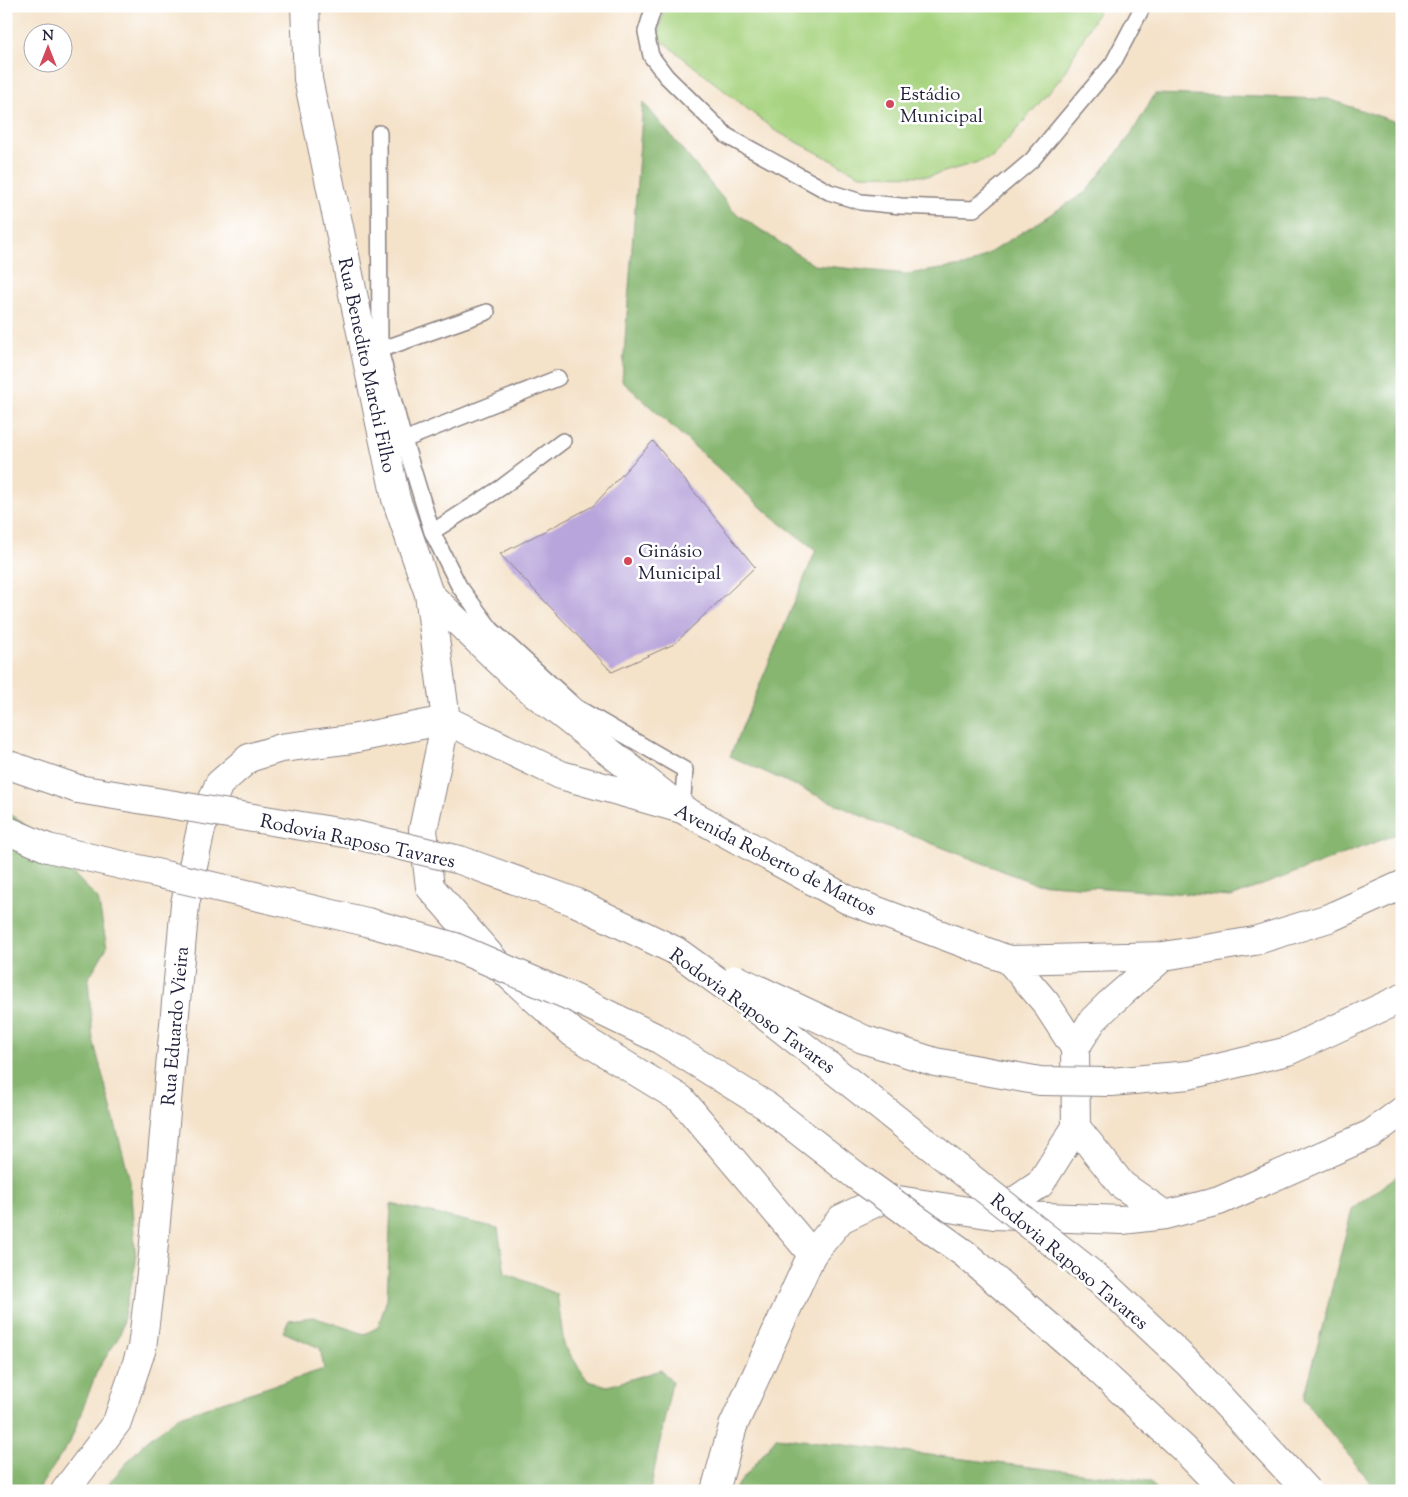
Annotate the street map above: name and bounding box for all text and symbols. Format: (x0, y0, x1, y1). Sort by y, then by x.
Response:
north arrow (22, 22, 72, 72)
text: N (42, 27, 54, 47)
place label: Estádio Municipal (900, 82, 983, 131)
marker: Estádio Municipal (884, 98, 896, 110)
street label: Rua Benedito Marchi Filho (330, 256, 402, 475)
place label: Ginásio Municipal (638, 539, 721, 588)
marker: Ginásio Municipal (622, 555, 634, 567)
street label: Avenida Roberto de Mattos (669, 798, 881, 924)
street label: Rodovia Raposo Tavares (257, 809, 458, 876)
street label: Rodovia Raposo Tavares (663, 943, 840, 1081)
street label: Rua Eduardo Vieira (156, 945, 197, 1107)
street label: Rodovia Raposo Tavares (983, 1189, 1153, 1337)

